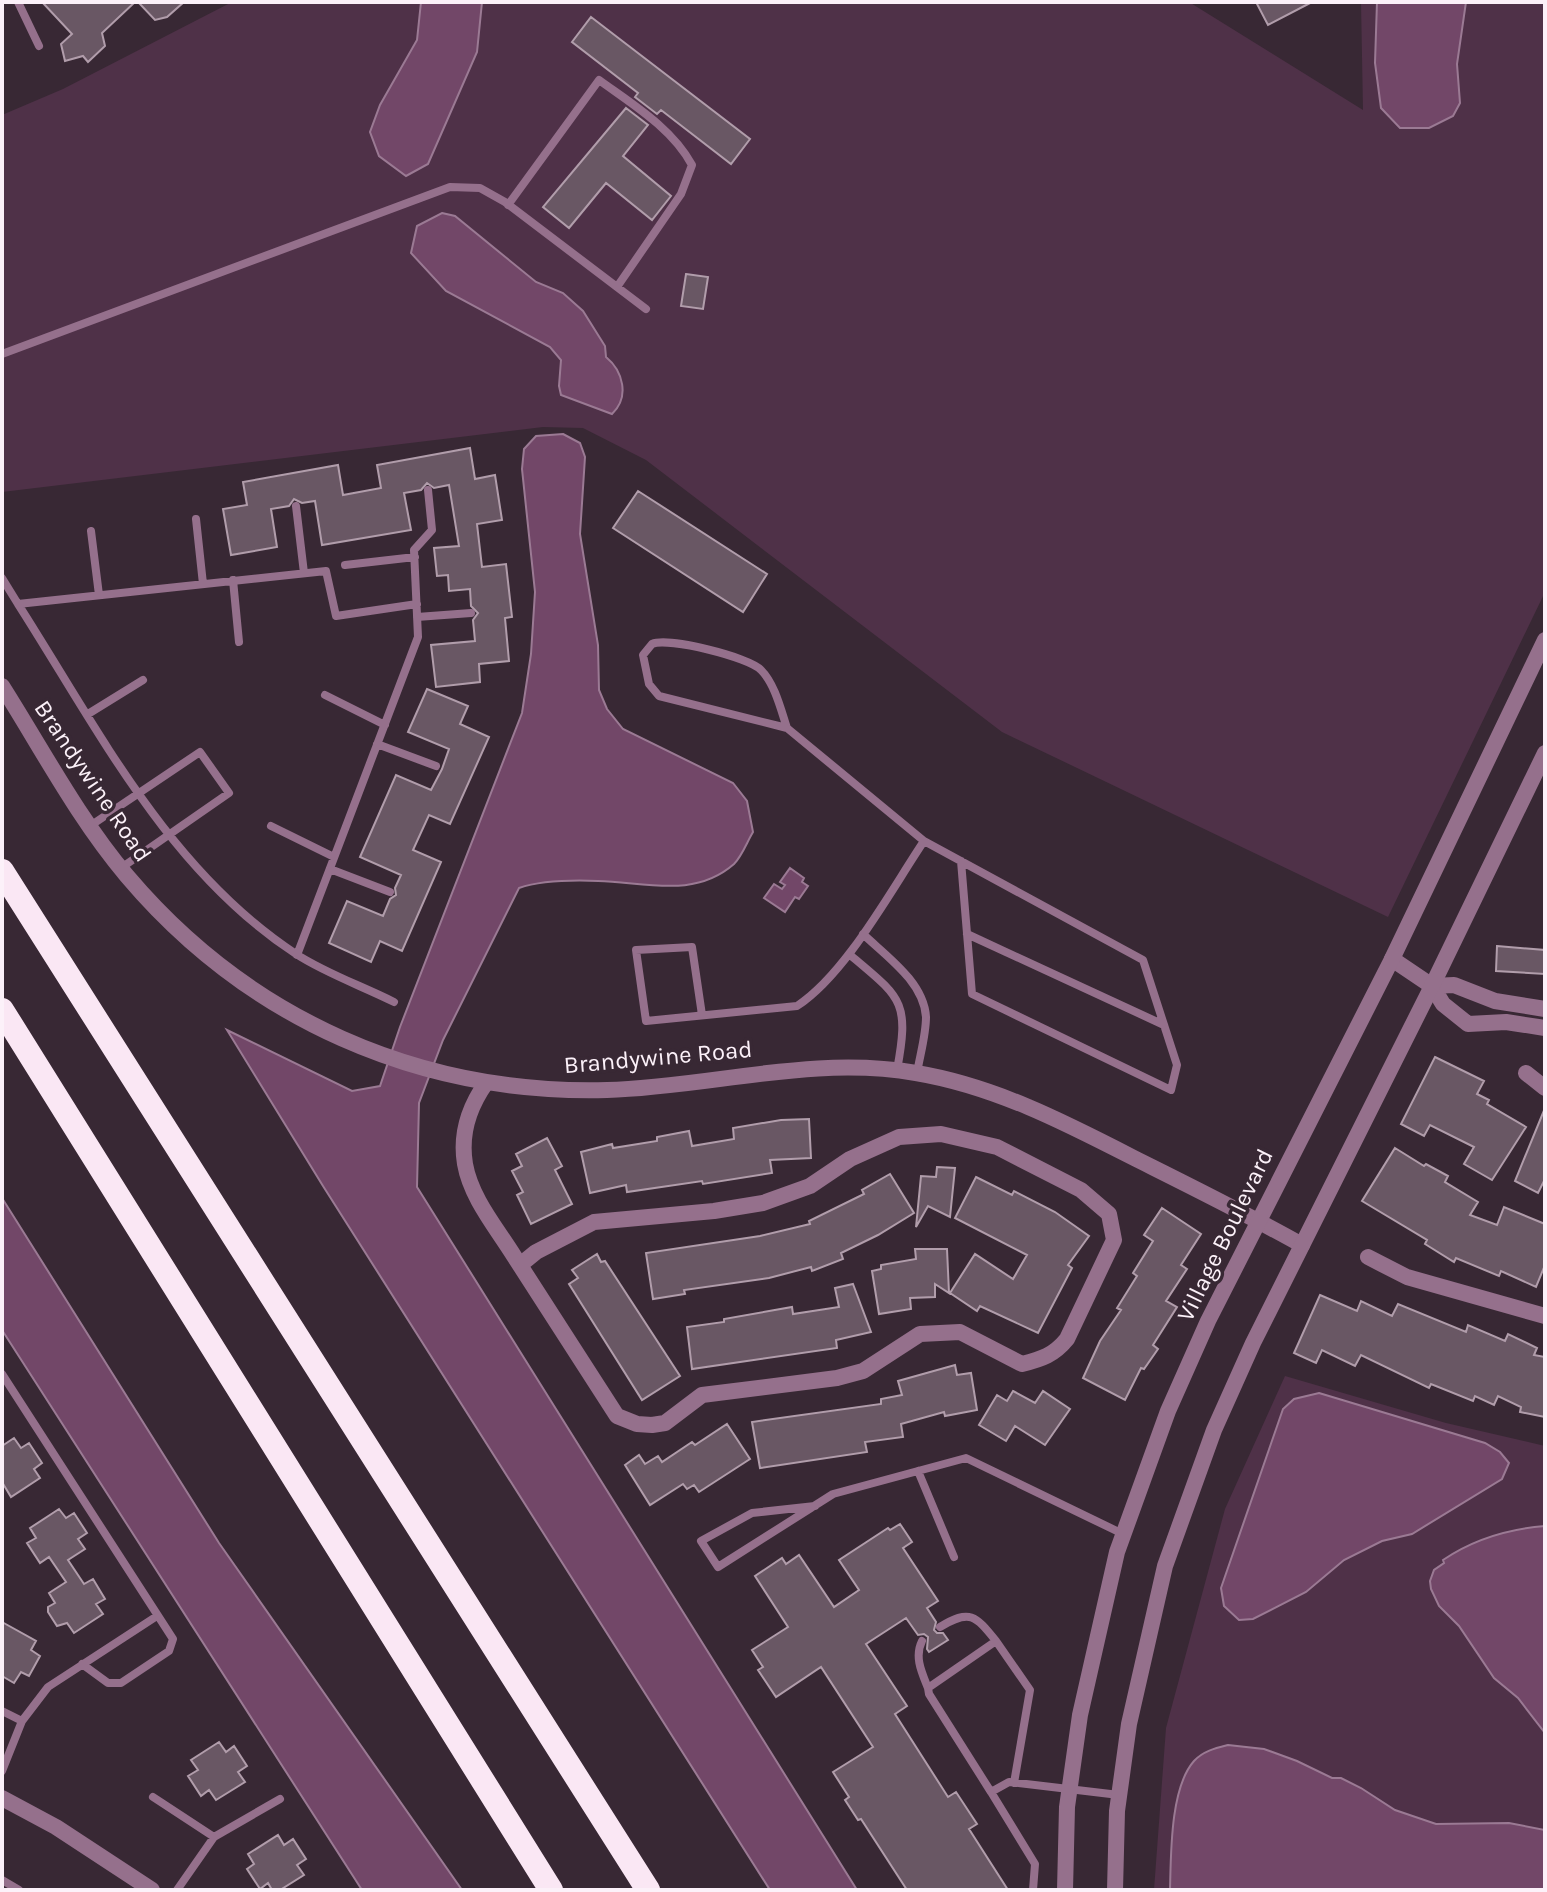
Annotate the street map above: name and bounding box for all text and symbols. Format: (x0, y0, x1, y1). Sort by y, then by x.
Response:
street label: Brandywine Road (29, 695, 157, 867)
street label: Brandywine Road (563, 1035, 753, 1079)
street label: Village Boulevard (1171, 1144, 1279, 1326)

